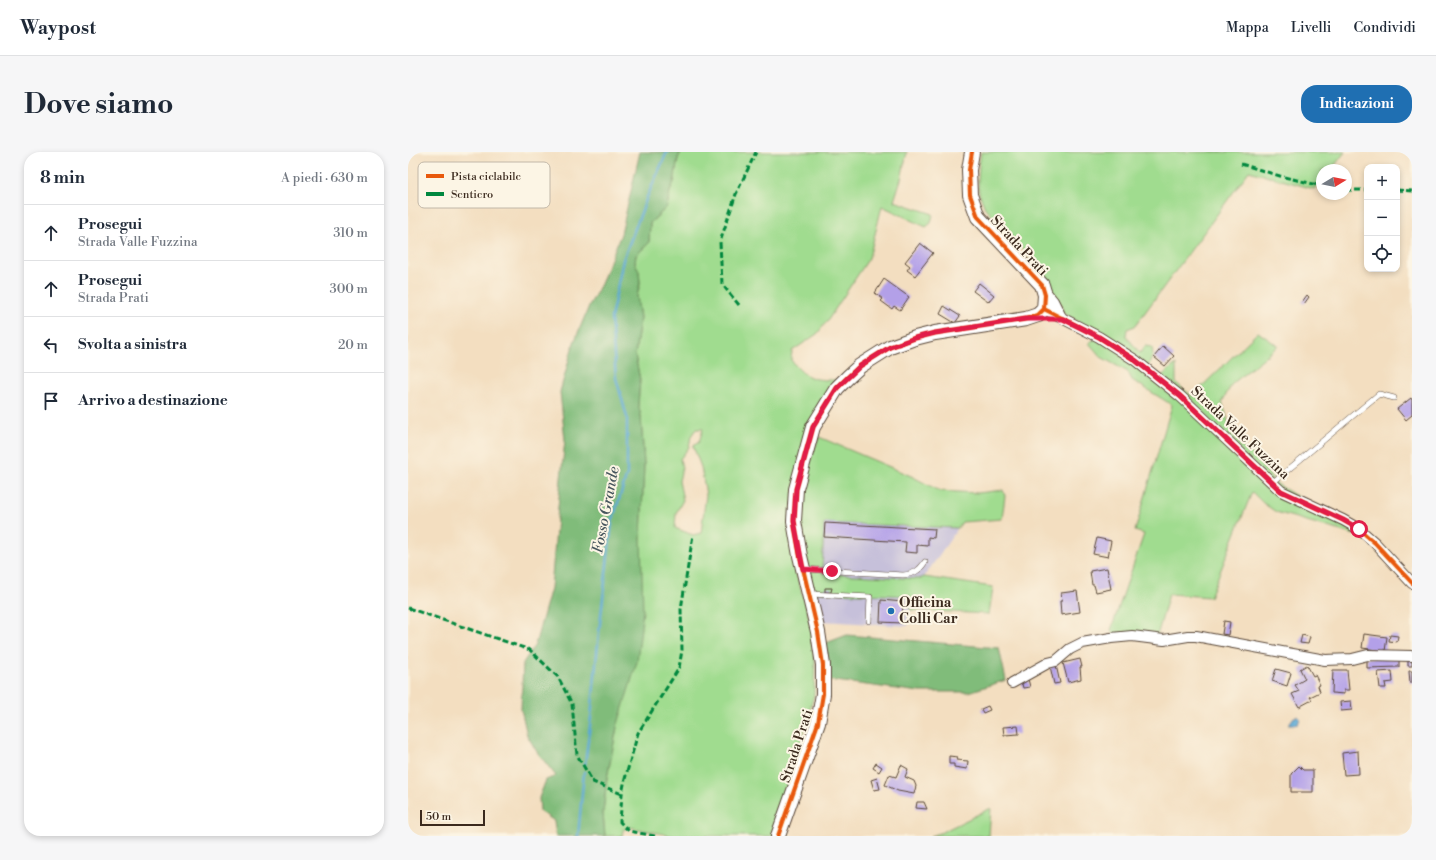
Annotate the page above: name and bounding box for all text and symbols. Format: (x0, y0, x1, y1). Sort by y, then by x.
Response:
text: Waypost (20, 16, 96, 40)
text: Mappa (1226, 19, 1269, 37)
text: Livelli (1291, 19, 1331, 37)
text: Condividi (1353, 19, 1416, 37)
button: Indicazioni (1301, 85, 1412, 123)
text: Dove siamo (24, 87, 173, 122)
legend (418, 162, 550, 208)
north arrow (1316, 164, 1352, 200)
map controls (1364, 164, 1400, 272)
button: + (1364, 164, 1400, 200)
text: 8 min (40, 167, 85, 189)
text: A piedi · 630 m (281, 170, 368, 186)
text: Pista ciclabile (451, 170, 522, 184)
text: Sentiero (451, 188, 493, 202)
button: − (1364, 200, 1400, 236)
street label: Strada Prati (986, 212, 1052, 280)
text: Prosegui (78, 215, 142, 234)
icon: ahead (40, 222, 62, 244)
text: 310 m (333, 225, 368, 241)
text: Strada Valle Fuzzina (78, 234, 198, 250)
button: locate (1364, 236, 1400, 272)
text: Prosegui (78, 271, 142, 290)
icon: ahead (40, 278, 62, 300)
text: 300 m (330, 281, 368, 297)
text: Strada Prati (78, 290, 149, 306)
icon: left (40, 334, 62, 356)
text: Svolta a sinistra (78, 335, 187, 354)
text: 20 m (338, 337, 368, 353)
street label: Strada Valle Fuzzina (1187, 383, 1294, 484)
icon: arrive (40, 390, 62, 412)
text: Arrivo a destinazione (78, 391, 228, 410)
water label: Fosso Grande (588, 465, 624, 555)
route start (1350, 520, 1368, 538)
route end (823, 562, 841, 580)
place label: Officina Colli Car (899, 594, 958, 628)
marker: Officina Colli Car (886, 606, 896, 616)
street label: Strada Prati (777, 707, 817, 785)
scale bar (420, 808, 485, 827)
text: 50 m (426, 810, 451, 824)

